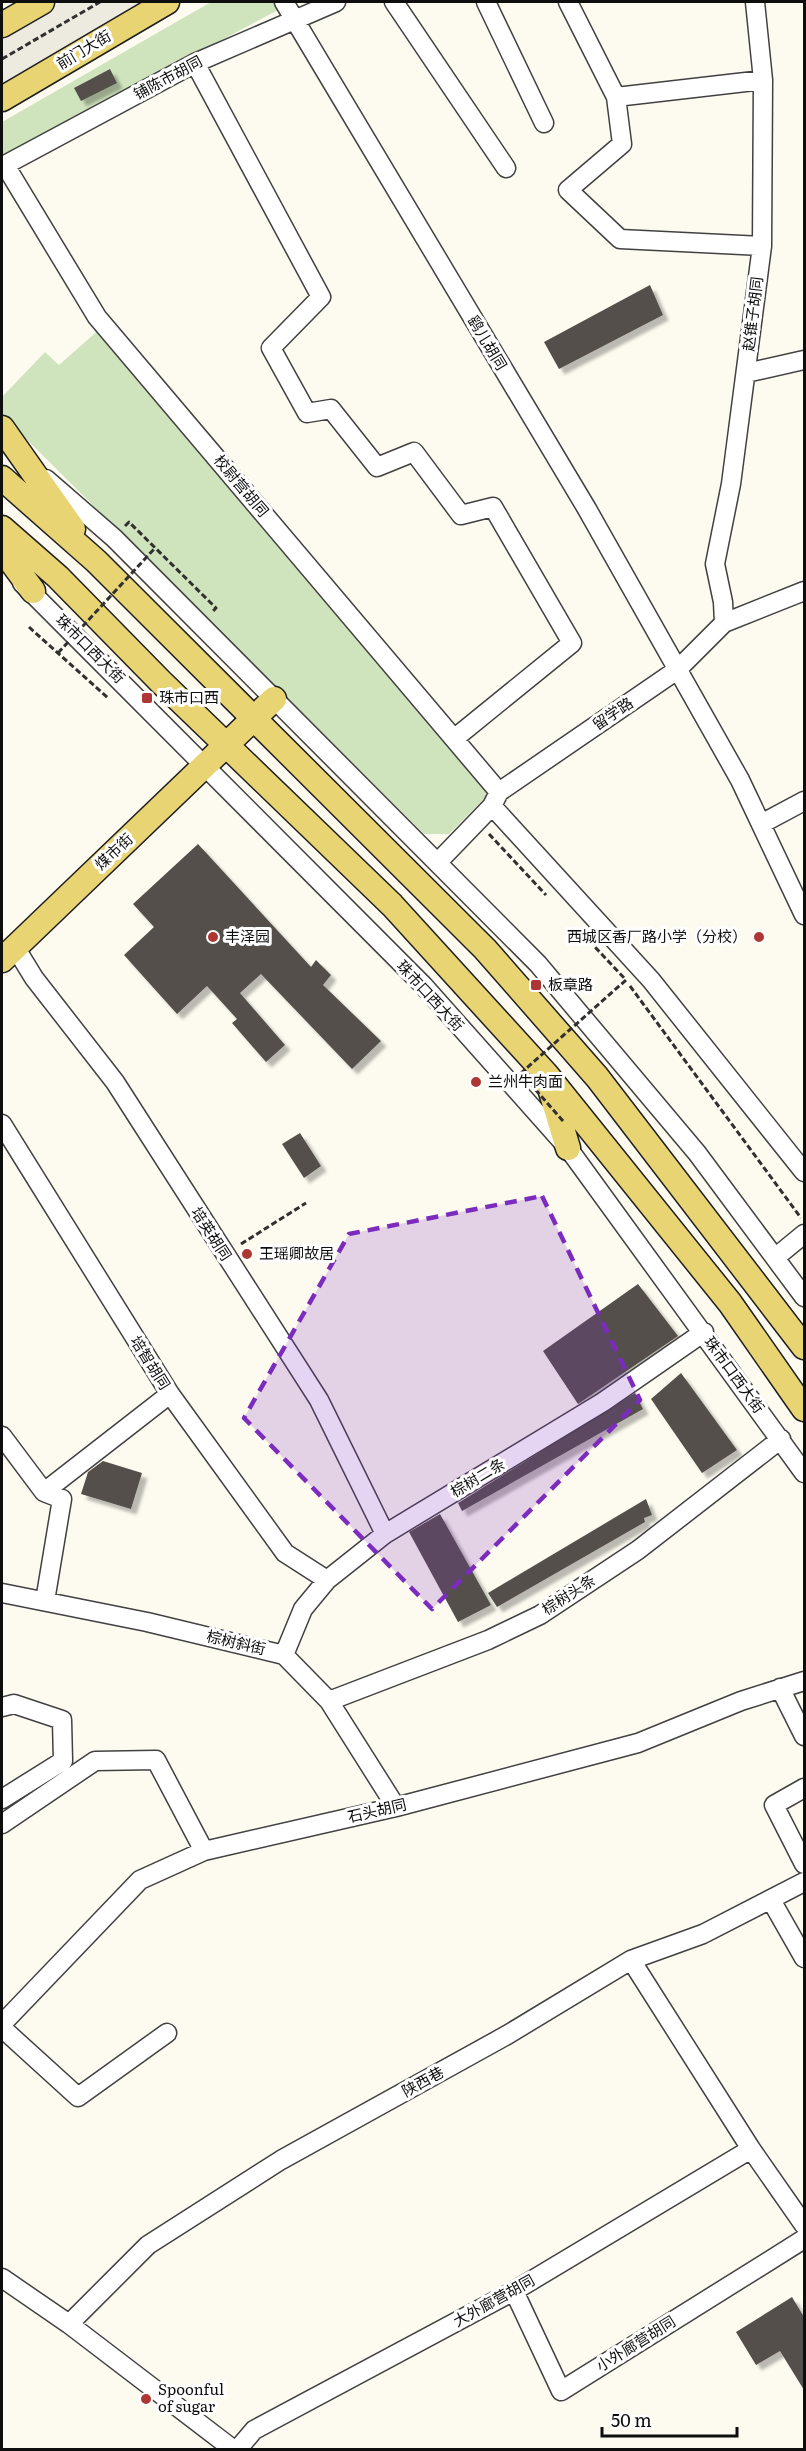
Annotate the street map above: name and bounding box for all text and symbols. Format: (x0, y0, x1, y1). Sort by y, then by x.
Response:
street label: 前门大街 (52, 23, 115, 74)
street label: 铺陈市胡同 (129, 49, 206, 104)
street label: 赵锥子胡同 (736, 275, 767, 352)
street label: 鹞儿胡同 (463, 311, 514, 374)
street label: 校尉营胡同 (209, 449, 275, 521)
street label: 珠市口西大街 (51, 608, 131, 688)
place label: 珠市口西 (159, 685, 219, 708)
marker: 珠市口西 (140, 691, 154, 705)
street label: 留学路 (587, 691, 637, 735)
street label: 煤市街 (89, 827, 137, 875)
place label: 丰泽园 (225, 924, 270, 947)
place label: 西城区香厂路小学（分校） (567, 924, 747, 947)
marker: 丰泽园 (206, 930, 220, 944)
marker: 西城区香厂路小学（分校） (752, 930, 766, 944)
street label: 珠市口西大街 (392, 954, 470, 1036)
place label: 板章路 (548, 972, 593, 995)
marker: 板章路 (529, 978, 543, 992)
place label: 兰州牛肉面 (488, 1069, 563, 1092)
marker: 兰州牛肉面 (469, 1075, 483, 1089)
street label: 培英胡同 (186, 1202, 238, 1265)
place label: 王瑶卿故居 (259, 1241, 334, 1264)
marker: 王瑶卿故居 (240, 1247, 254, 1261)
street label: 培智胡同 (126, 1331, 177, 1394)
street label: 珠市口西大街 (699, 1331, 771, 1417)
street label: 棕树二条 (446, 1451, 509, 1502)
street label: 棕树头条 (537, 1568, 600, 1620)
street label: 棕树斜街 (205, 1624, 268, 1659)
street label: 石头胡同 (345, 1792, 408, 1827)
street label: 陕西巷 (397, 2060, 448, 2102)
street label: 大外廊营胡同 (448, 2268, 538, 2332)
street label: 小外廊营胡同 (591, 2309, 679, 2376)
place label: Spoonful of sugar (158, 2377, 224, 2417)
marker: Spoonful of sugar (139, 2392, 153, 2406)
scale bar (602, 2400, 737, 2438)
text: 50 m (611, 2406, 652, 2433)

